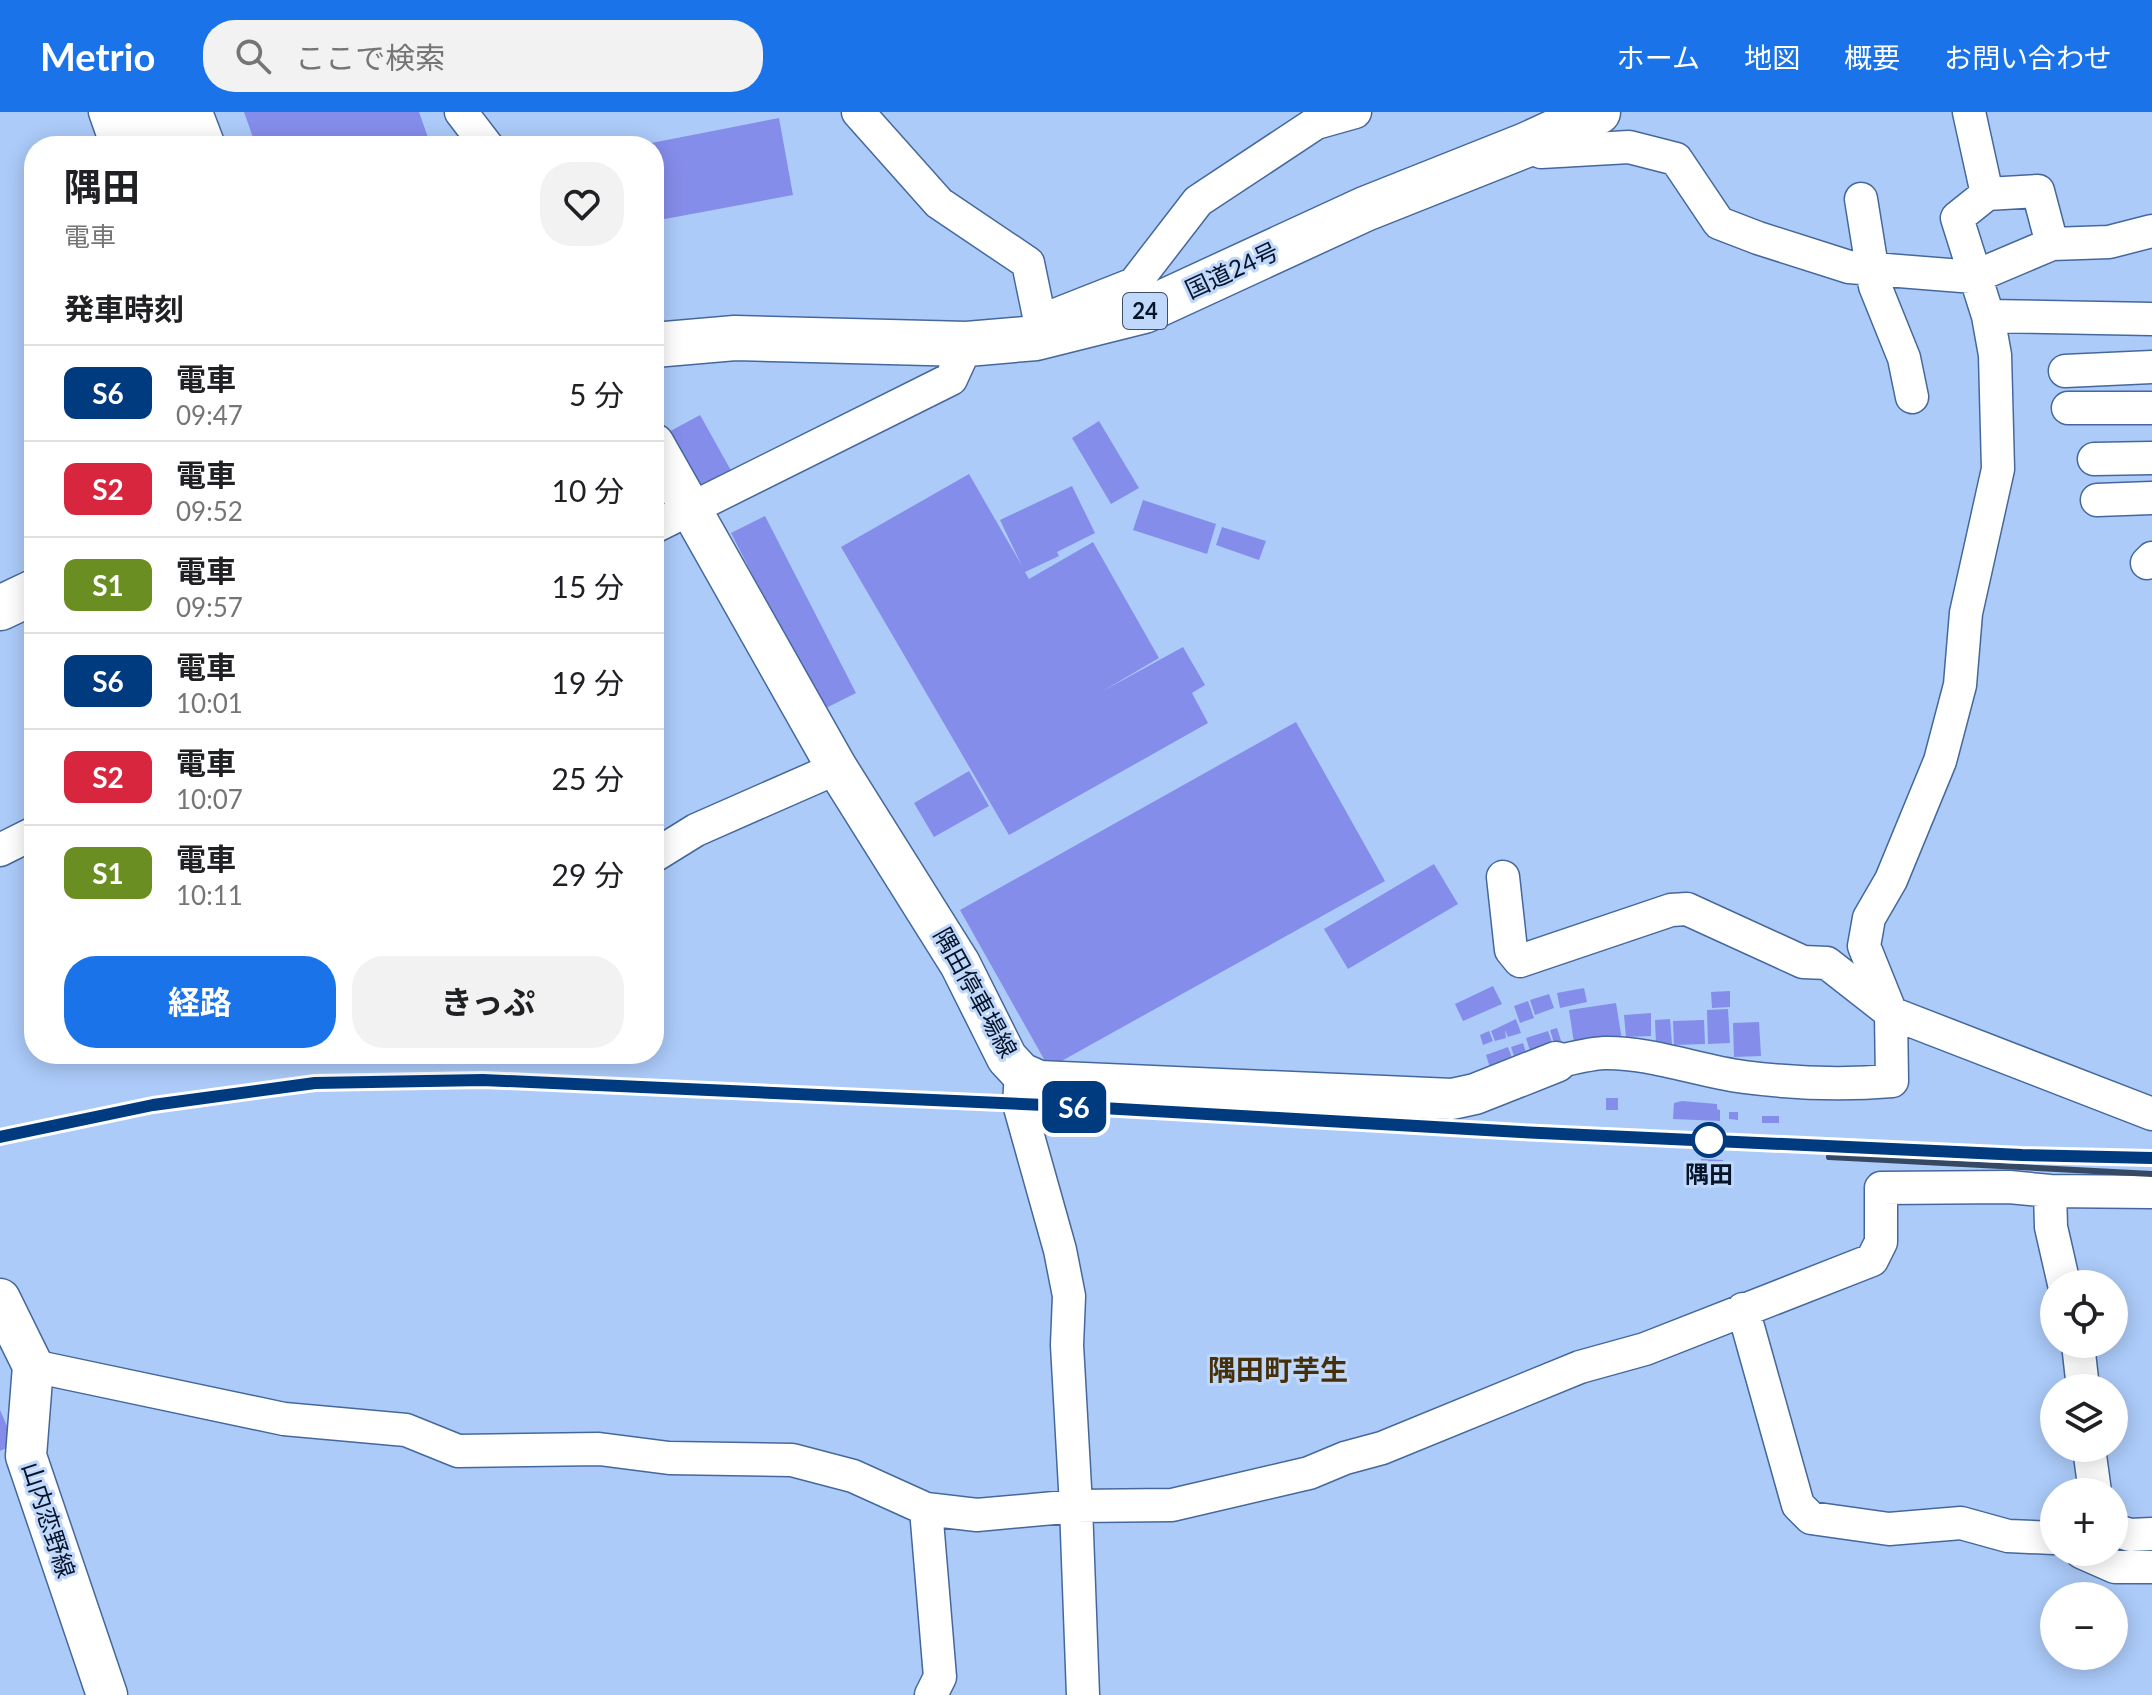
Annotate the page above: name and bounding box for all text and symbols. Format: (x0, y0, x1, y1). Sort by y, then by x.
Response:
search box (203, 20, 763, 92)
text: Metrio (40, 33, 155, 79)
icon: search (231, 34, 275, 78)
text: ここで検索 (295, 39, 445, 75)
text: ホーム (1617, 40, 1700, 74)
text: 地図 (1744, 40, 1800, 74)
text: 概要 (1844, 40, 1900, 74)
text: お問い合わせ (1944, 40, 2112, 74)
button: heart (540, 162, 624, 246)
text: 隅田 (64, 163, 140, 209)
text: 電車 (64, 220, 116, 252)
street label: 国道24号 (1180, 235, 1283, 304)
text: 発車時刻 (64, 290, 184, 326)
road number: 24 (1123, 293, 1167, 329)
text: 電車 (176, 360, 236, 396)
text: S6 (92, 376, 124, 410)
text: 5 分 (569, 376, 624, 412)
text: 09:47 (176, 399, 243, 431)
text: 電車 (176, 456, 236, 492)
text: S2 (92, 472, 124, 506)
text: 10 分 (552, 472, 624, 508)
text: 09:52 (176, 495, 243, 527)
text: 電車 (176, 552, 236, 588)
text: S1 (92, 568, 124, 602)
text: 15 分 (552, 568, 624, 604)
text: 09:57 (176, 591, 243, 623)
text: 電車 (176, 648, 236, 684)
text: S6 (92, 664, 124, 698)
text: 19 分 (552, 664, 624, 700)
text: 10:01 (176, 687, 243, 719)
text: 電車 (176, 744, 236, 780)
text: S2 (92, 760, 124, 794)
text: 25 分 (552, 760, 624, 796)
text: 10:07 (176, 783, 243, 815)
text: 電車 (176, 840, 236, 876)
text: S1 (92, 856, 124, 890)
text: 29 分 (552, 856, 624, 892)
text: 10:11 (176, 879, 243, 911)
street label: 隅田停車場線 (929, 922, 1024, 1062)
button: 経路 (64, 956, 336, 1048)
button: きっぷ (352, 956, 624, 1048)
line badge: S6 (1038, 1081, 1110, 1133)
text: S6 (1058, 1090, 1090, 1124)
marker: 隅田 (1692, 1123, 1726, 1157)
place label: 隅田 (1685, 1159, 1733, 1188)
map controls (2040, 1270, 2128, 1670)
button: locate (2040, 1270, 2128, 1358)
district label: 隅田町芋生 (1208, 1352, 1348, 1386)
button: layers (2040, 1374, 2128, 1462)
street label: 山内恋野線 (17, 1458, 82, 1581)
button: + (2040, 1478, 2128, 1566)
button: − (2040, 1582, 2128, 1670)

